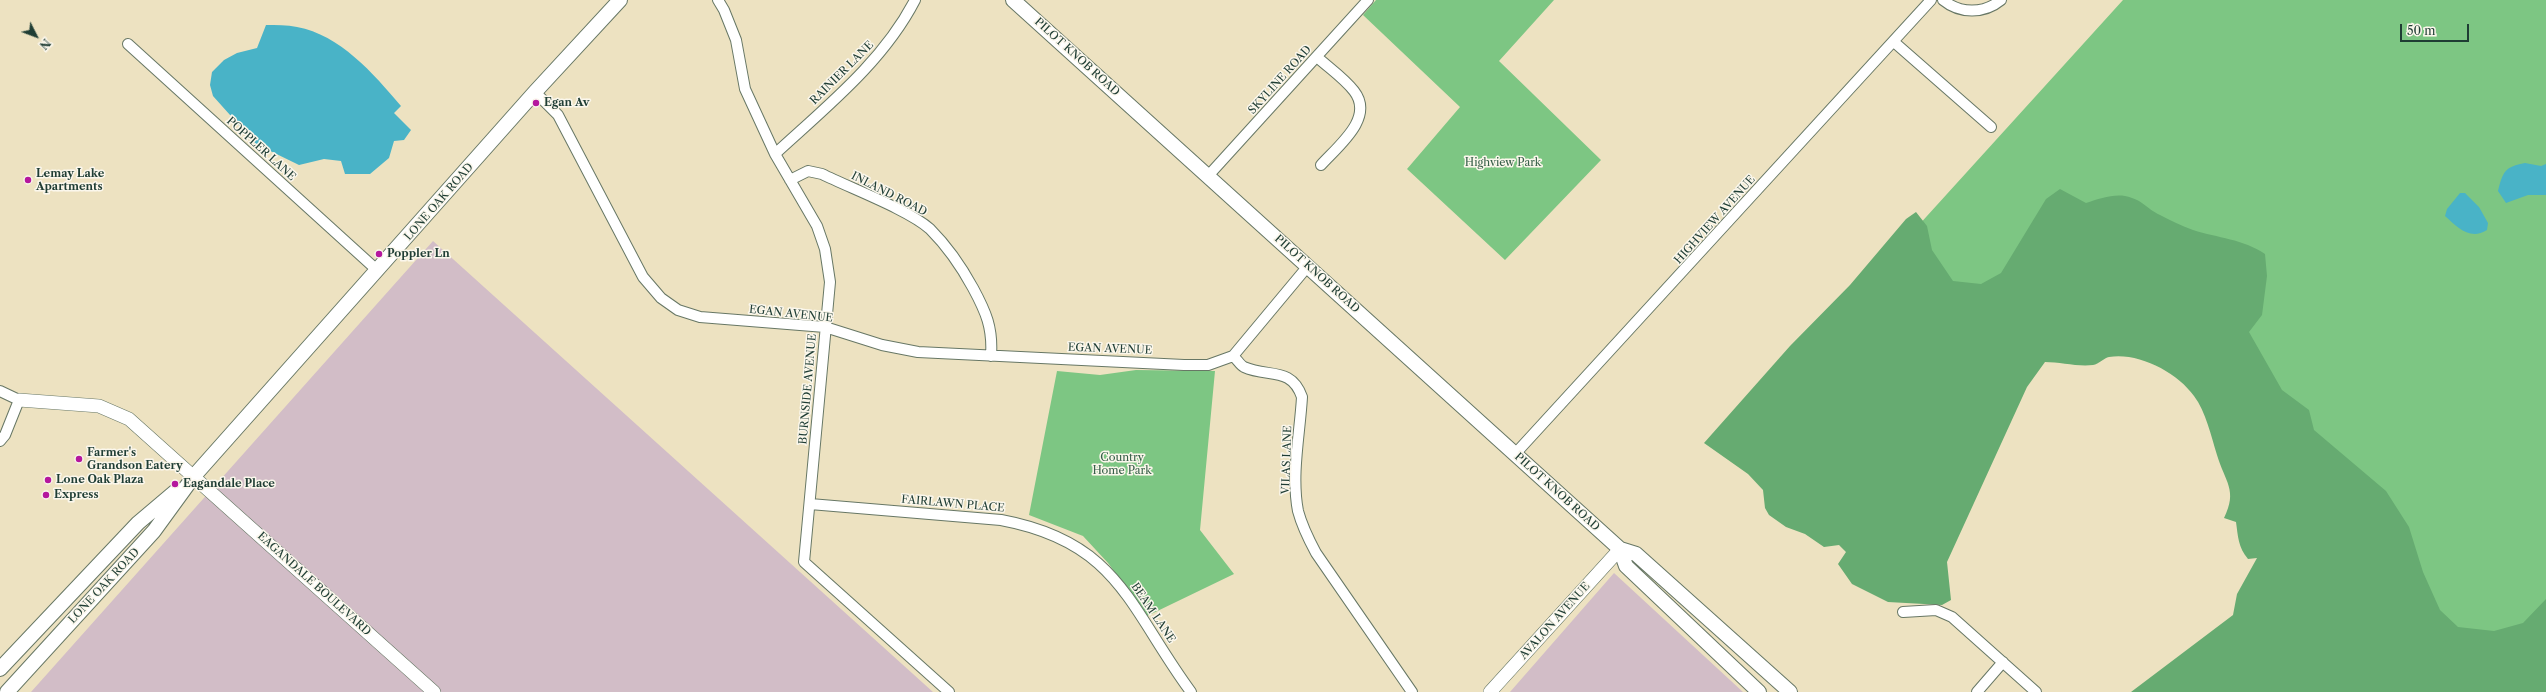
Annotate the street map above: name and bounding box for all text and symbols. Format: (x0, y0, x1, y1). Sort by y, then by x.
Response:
street label: PILOT KNOB ROAD (1032, 15, 1122, 99)
north arrow (16, 16, 56, 56)
scale bar (2402, 16, 2471, 42)
text: 50 m (2407, 23, 2436, 38)
text: N (37, 36, 53, 52)
street label: RAINIER LANE (808, 39, 876, 107)
street label: SKYLINE ROAD (1246, 43, 1314, 117)
place label: Egan Av (544, 96, 589, 110)
marker: Egan Av (531, 98, 541, 108)
street label: POPPLER LANE (224, 114, 298, 184)
park label: Highview Park (1465, 156, 1541, 170)
street label: LONE OAK ROAD (402, 161, 476, 243)
place label: Lemay Lake Apartments (36, 167, 104, 193)
street label: INLAND ROAD (849, 169, 929, 219)
street label: HIGHVIEW AVENUE (1672, 173, 1758, 267)
marker: Lemay Lake Apartments (23, 175, 33, 185)
street label: PILOT KNOB ROAD (1272, 232, 1362, 316)
place label: Poppler Ln (387, 247, 450, 261)
marker: Poppler Ln (374, 249, 384, 259)
street label: EGAN AVENUE (748, 303, 834, 325)
street label: BURNSIDE AVENUE (797, 333, 819, 445)
street label: EGAN AVENUE (1068, 341, 1152, 357)
street label: VILAS LANE (1279, 425, 1295, 495)
place label: Farmer's Grandson Eatery (87, 446, 183, 472)
street label: PILOT KNOB ROAD (1512, 450, 1602, 534)
park label: Country Home Park (1092, 451, 1152, 477)
marker: Farmer's Grandson Eatery (74, 454, 84, 464)
place label: Lone Oak Plaza (56, 473, 144, 487)
marker: Lone Oak Plaza (43, 475, 53, 485)
place label: Eagandale Place (183, 477, 275, 491)
marker: Eagandale Place (170, 479, 180, 489)
place label: Express (54, 488, 99, 502)
marker: Express (41, 490, 51, 500)
street label: FAIRLAWN PLACE (901, 493, 1005, 515)
street label: EAGANDALE BOULEVARD (255, 530, 373, 638)
street label: LONE OAK ROAD (66, 546, 142, 626)
street label: AVALON AVENUE (1517, 580, 1593, 662)
street label: BEAM LANE (1128, 581, 1178, 645)

